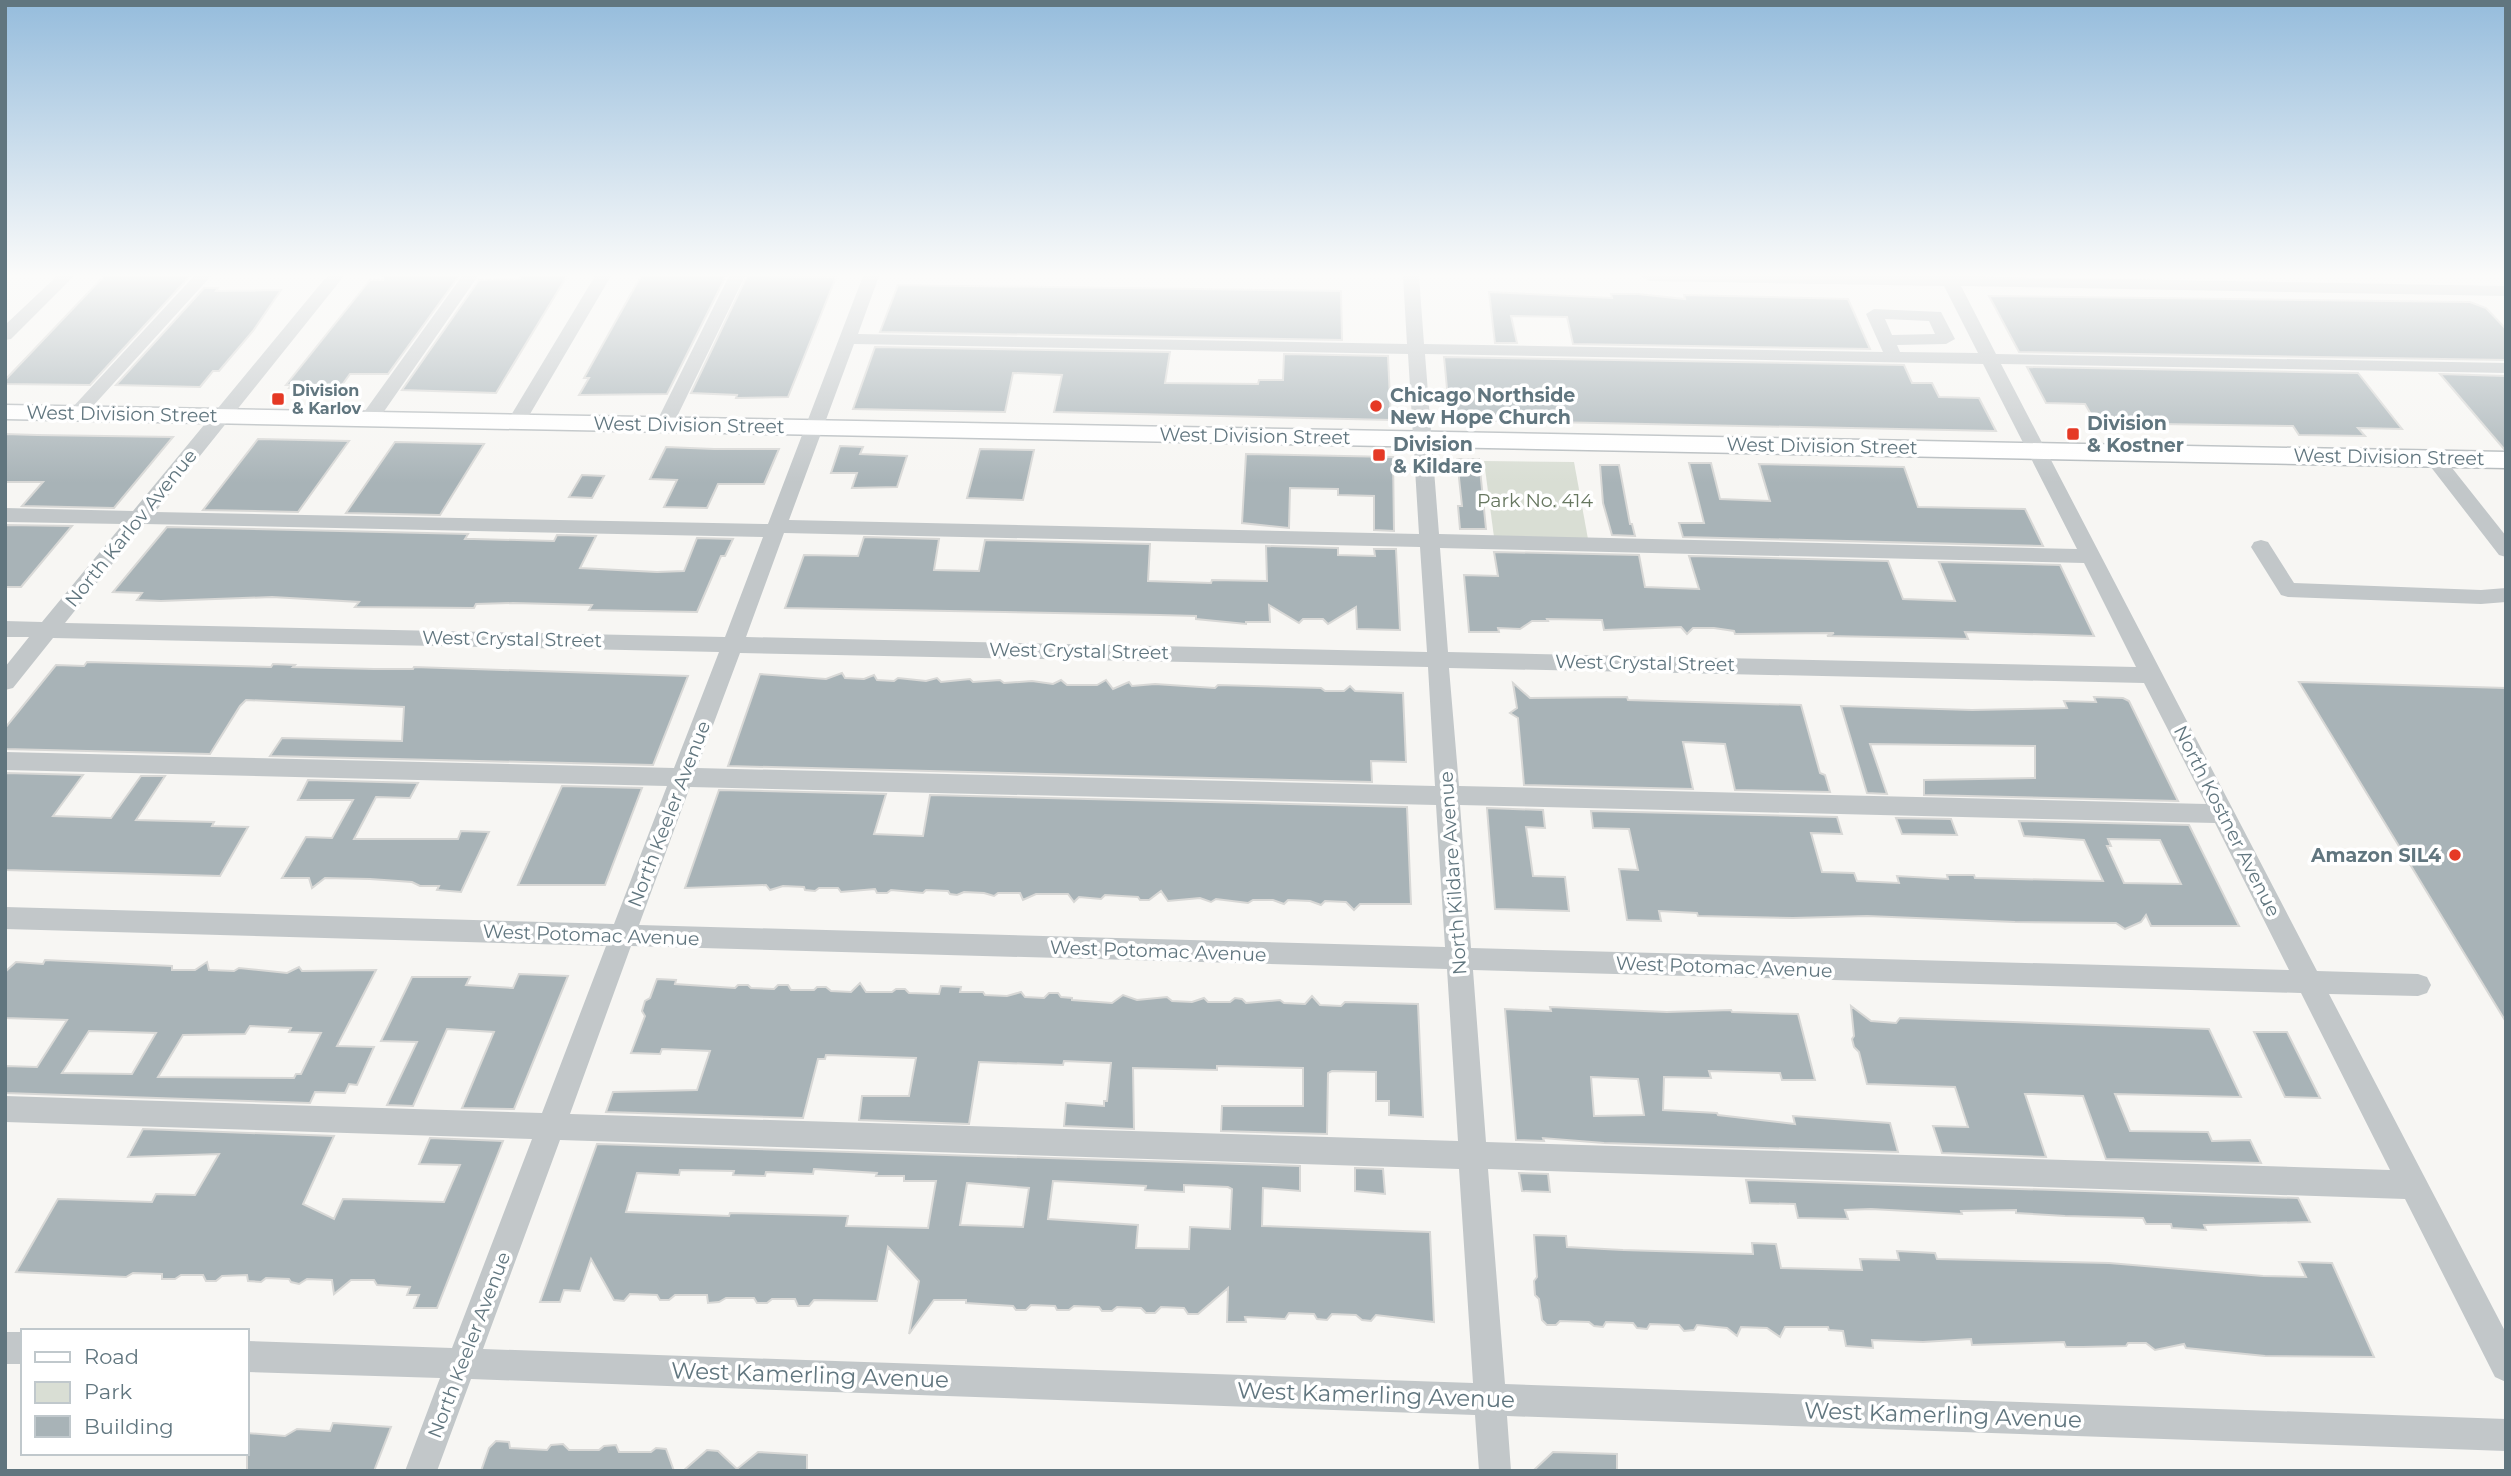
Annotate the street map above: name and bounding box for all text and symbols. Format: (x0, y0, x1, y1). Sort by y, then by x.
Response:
place label: Division & Karlov (292, 381, 362, 418)
place label: Chicago Northside New Hope Church (1390, 384, 1575, 429)
marker: Division & Karlov (270, 391, 286, 407)
marker: Chicago Northside New Hope Church (1368, 398, 1384, 414)
street label: West Division Street (26, 401, 218, 427)
street label: West Division Street (593, 412, 785, 438)
place label: Division & Kostner (2087, 412, 2184, 457)
street label: West Division Street (1159, 423, 1351, 449)
marker: Division & Kostner (2065, 426, 2081, 442)
place label: Division & Kildare (1393, 433, 1483, 478)
street label: West Division Street (1726, 433, 1918, 459)
street label: North Karlov Avenue (60, 444, 202, 612)
street label: West Division Street (2293, 444, 2485, 470)
marker: Division & Kildare (1371, 447, 1387, 463)
park label: Park No. 414 (1477, 489, 1593, 512)
street label: West Crystal Street (422, 626, 602, 652)
street label: West Crystal Street (989, 638, 1169, 664)
street label: West Crystal Street (1555, 650, 1735, 676)
street label: North Keeler Avenue (623, 718, 715, 910)
street label: North Kostner Avenue (2169, 722, 2285, 920)
street label: North Kildare Avenue (1434, 770, 1472, 976)
place label: Amazon SIL4 (2310, 844, 2441, 867)
marker: Amazon SIL4 (2447, 847, 2463, 863)
street label: West Potomac Avenue (482, 920, 700, 950)
street label: West Potomac Avenue (1049, 936, 1267, 966)
street label: West Potomac Avenue (1615, 952, 1833, 982)
street label: North Keeler Avenue (423, 1249, 515, 1441)
legend (21, 1329, 248, 1455)
text: Road (84, 1344, 139, 1369)
street label: West Kamerling Avenue (670, 1356, 950, 1394)
street label: West Kamerling Avenue (1236, 1376, 1516, 1414)
text: Park (84, 1379, 132, 1404)
street label: West Kamerling Avenue (1803, 1396, 2083, 1434)
text: Building (84, 1414, 174, 1439)

